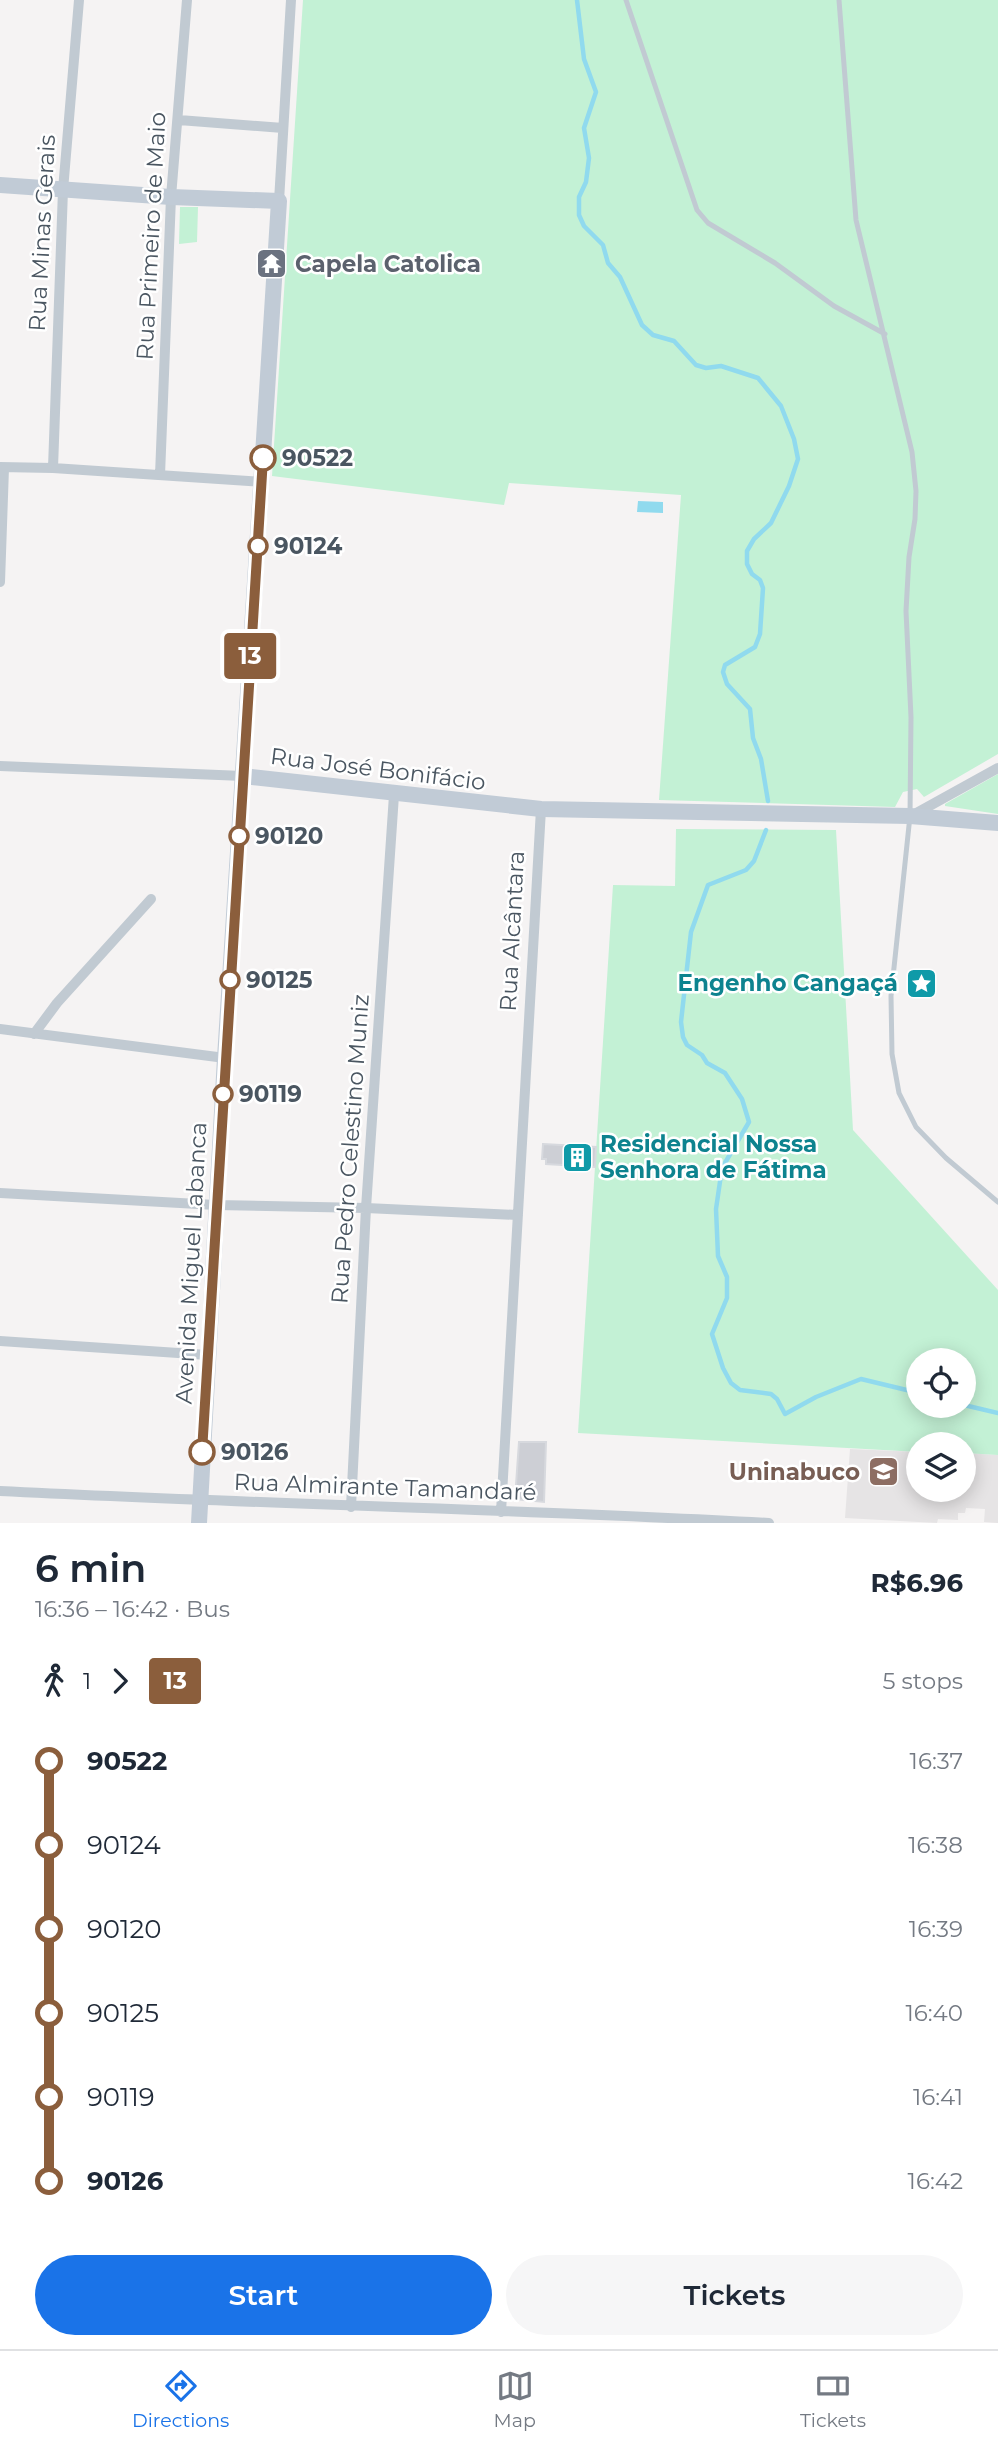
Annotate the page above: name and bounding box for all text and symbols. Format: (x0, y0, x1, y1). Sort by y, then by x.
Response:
street label: Rua Primeiro de Maio (131, 111, 171, 361)
street label: Rua Minas Gerais (23, 134, 61, 332)
temple icon: Capela Catolica (255, 247, 289, 281)
place label: Capela Catolica (295, 250, 481, 278)
place label: 90522 (282, 444, 353, 472)
marker: 90522 (250, 445, 276, 471)
place label: 90124 (274, 532, 343, 560)
marker: 90124 (248, 536, 268, 556)
line badge: 13 (218, 633, 282, 679)
text: 13 (238, 641, 262, 670)
street label: Rua José Bonifácio (269, 742, 487, 796)
place label: 90120 (255, 822, 323, 850)
marker: 90120 (229, 826, 249, 846)
street label: Rua Alcântara (494, 850, 530, 1012)
place label: 90125 (246, 966, 313, 994)
place icon: Engenho Cangaçá (904, 966, 938, 1000)
place label: Engenho Cangaçá (678, 969, 898, 997)
marker: 90125 (220, 970, 240, 990)
street label: Rua Pedro Celestino Muniz (325, 993, 375, 1305)
place label: 90119 (239, 1080, 302, 1108)
marker: 90119 (213, 1084, 233, 1104)
street label: Avenida Miguel Labanca (170, 1121, 212, 1405)
place label: Residencial Nossa Senhora de Fátima (600, 1130, 827, 1184)
building icon: Residencial Nossa Senhora de Fátima (560, 1140, 594, 1174)
map controls (906, 1348, 976, 1502)
button: locate (906, 1348, 976, 1418)
button: layers (906, 1432, 976, 1502)
place label: 90126 (221, 1438, 289, 1466)
marker: 90126 (189, 1439, 215, 1465)
school or university icon: Uninabuco (866, 1455, 900, 1489)
place label: Uninabuco (729, 1458, 860, 1486)
street label: Rua Almirante Tamandaré (233, 1468, 537, 1506)
text: 6 min (35, 1545, 146, 1592)
text: R$6.96 (871, 1567, 963, 1599)
text: 16:36 – 16:42 · Bus (35, 1595, 230, 1623)
icon: walk (35, 1662, 73, 1700)
icon: forward (101, 1662, 139, 1700)
text: 13 (163, 1666, 187, 1695)
text: 1 (83, 1667, 91, 1695)
text: 5 stops (883, 1667, 963, 1695)
text: 90522 (87, 1745, 167, 1777)
text: 16:37 (910, 1747, 963, 1775)
text: 90124 (87, 1829, 161, 1861)
text: 16:38 (908, 1831, 963, 1859)
text: 90120 (87, 1913, 161, 1945)
text: 16:39 (909, 1915, 963, 1943)
text: 90125 (87, 1997, 159, 2029)
text: 16:40 (905, 1999, 963, 2027)
text: 90119 (87, 2081, 155, 2113)
text: 16:41 (913, 2083, 963, 2111)
text: 90126 (87, 2165, 163, 2197)
text: 16:42 (908, 2167, 963, 2195)
button: Start (35, 2255, 492, 2335)
button: Tickets (506, 2255, 963, 2335)
tab: Directions (132, 2367, 229, 2432)
tab: Map (494, 2367, 536, 2432)
tab: Tickets (800, 2367, 866, 2432)

